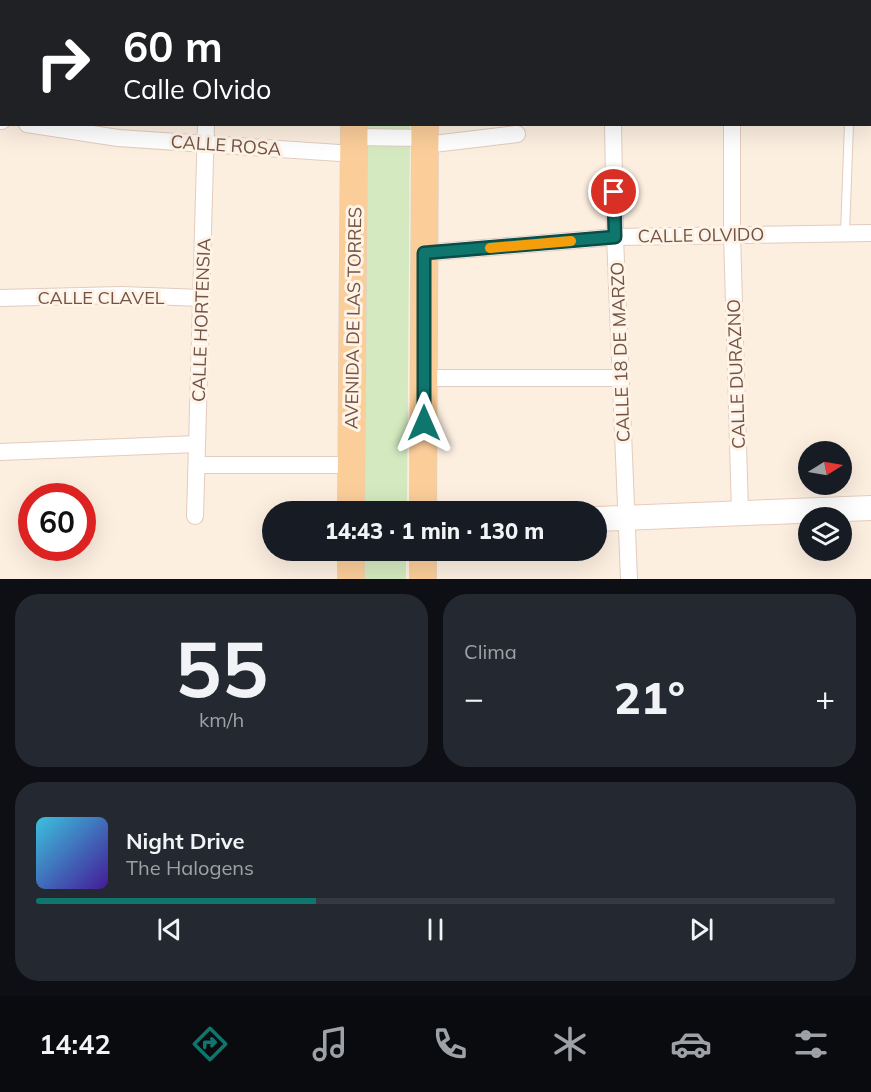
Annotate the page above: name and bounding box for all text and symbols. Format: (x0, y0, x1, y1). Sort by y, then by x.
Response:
text: 60 m (123, 20, 223, 73)
icon: right (24, 24, 102, 102)
text: Calle Olvido (123, 72, 271, 106)
street label: CALLE ROSA (170, 130, 282, 160)
pin (588, 166, 639, 217)
icon: arrive (597, 175, 630, 208)
street label: AVENIDA DE LAS TORRES (340, 207, 366, 429)
street label: CALLE OLVIDO (637, 222, 765, 248)
street label: CALLE HORTENSIA (187, 238, 215, 402)
street label: CALLE 18 DE MARZO (605, 261, 635, 443)
street label: CALLE CLAVEL (37, 286, 165, 309)
street label: CALLE DURAZNO (722, 299, 750, 449)
position arrow (392, 391, 456, 455)
north arrow (798, 441, 852, 495)
map controls (798, 441, 852, 561)
speed limit sign: 60 (18, 483, 96, 561)
button: layers (798, 507, 852, 561)
text: 14:43 · 1 min · 130 m (325, 517, 544, 545)
text: 55 (175, 619, 268, 717)
text: Clima (464, 639, 517, 664)
text: 21° (614, 669, 685, 725)
text: − (464, 677, 484, 718)
text: + (815, 677, 835, 718)
text: km/h (199, 707, 244, 732)
text: Night Drive (126, 827, 245, 855)
text: The Halogens (126, 855, 254, 880)
icon: previous (153, 913, 186, 946)
icon: pause (419, 913, 452, 946)
icon: next (685, 913, 718, 946)
icon: directions (189, 1023, 231, 1065)
icon: music (309, 1023, 351, 1065)
icon: phone (429, 1023, 471, 1065)
icon: climate (549, 1023, 591, 1065)
icon: car (670, 1023, 712, 1065)
icon: filters (790, 1023, 832, 1065)
text: 14:42 (39, 1027, 111, 1061)

